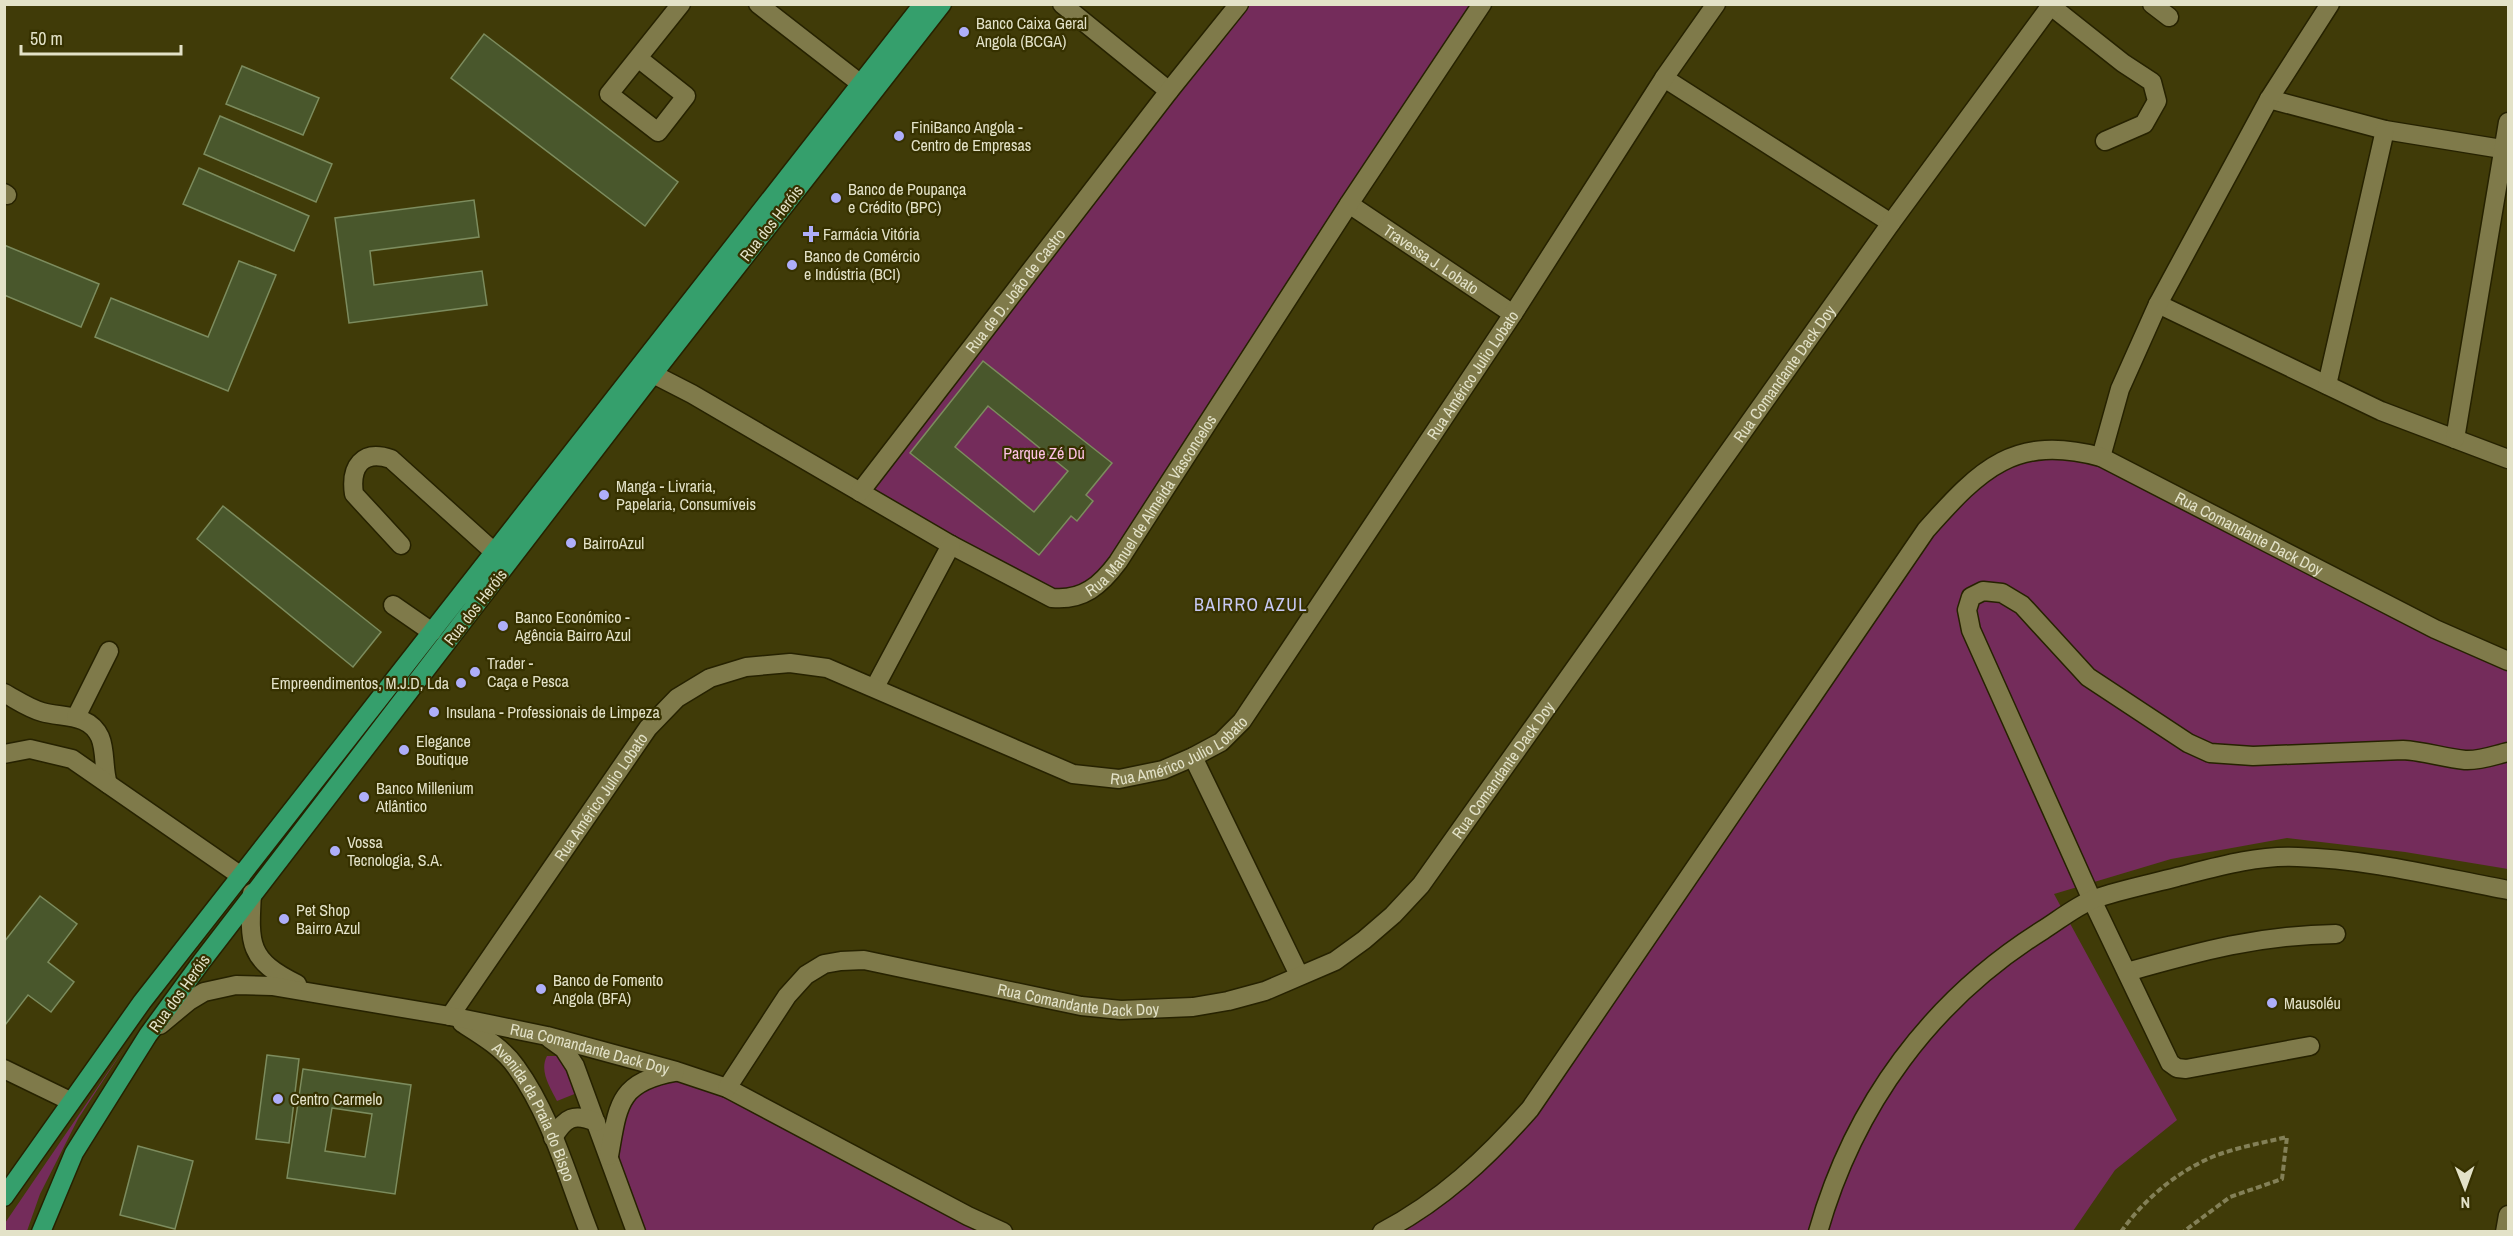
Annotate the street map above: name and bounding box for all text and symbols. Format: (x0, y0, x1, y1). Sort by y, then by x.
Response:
place label: Banco Caixa Geral Angola (BCGA) (975, 12, 1087, 52)
scale bar (21, 18, 182, 56)
marker: Banco Caixa Geral Angola (BCGA) (957, 25, 971, 39)
text: 50 m (30, 26, 63, 51)
place label: FiniBanco Angola - Centro de Empresas (911, 116, 1031, 156)
marker: FiniBanco Angola - Centro de Empresas (892, 129, 906, 143)
place label: Banco de Poupança e Crédito (BPC) (848, 178, 967, 218)
street label: Rua dos Heróis (734, 180, 808, 266)
marker: Banco de Poupança e Crédito (BPC) (829, 191, 843, 205)
street label: Travessa J. Lobato (1379, 219, 1484, 299)
place label: Farmácia Vitória (823, 223, 921, 245)
street label: Rua de D. João de Castro (960, 224, 1070, 358)
marker: Farmácia Vitória (804, 227, 818, 241)
place label: Banco de Comércio e Indústria (BCI) (804, 245, 920, 285)
marker: Banco de Comércio e Indústria (BCI) (785, 258, 799, 272)
street label: Rua Comandante Dack Doy (1728, 300, 1841, 447)
street label: Rua Américo Julio Lobato (1421, 306, 1523, 444)
street label: Rua Manuel de Almeida Vasconcelos (1081, 410, 1221, 601)
park label: Parque Zé Dú (1003, 442, 1085, 464)
place label: Manga - Livraria, Papelaria, Consumíveis (616, 475, 756, 515)
street label: Rua Comandante Dack Doy (2171, 486, 2327, 581)
marker: Manga - Livraria, Papelaria, Consumíveis (597, 488, 611, 502)
place label: BairroAzul (583, 532, 644, 554)
marker: BairroAzul (564, 536, 578, 550)
street label: Rua dos Heróis (438, 564, 512, 650)
district label: BAIRRO AZUL (1194, 592, 1308, 617)
place label: Banco Económico - Agência Bairro Azul (514, 606, 631, 646)
marker: Banco Económico - Agência Bairro Azul (496, 619, 510, 633)
place label: Trader - Caça e Pesca (487, 652, 569, 692)
marker: Trader - Caça e Pesca (468, 665, 482, 679)
place label: Empreendimentos, M.J.D, Lda (271, 672, 450, 694)
marker: Empreendimentos, M.J.D, Lda (454, 676, 468, 690)
street label: Rua Comandante Dack Doy (1446, 696, 1559, 843)
place label: Insulana - Professionais de Limpeza (446, 701, 660, 723)
marker: Insulana - Professionais de Limpeza (427, 705, 441, 719)
street label: Rua Américo Julio Lobato (1109, 711, 1252, 790)
street label: Rua Américo Julio Lobato (549, 728, 653, 865)
place label: Elegance Boutique (416, 730, 471, 770)
marker: Elegance Boutique (397, 743, 411, 757)
place label: Banco Millenium Atlântico (375, 777, 474, 817)
marker: Banco Millenium Atlântico (357, 790, 371, 804)
place label: Vossa Tecnologia, S.A. (347, 831, 443, 871)
marker: Vossa Tecnologia, S.A. (328, 844, 342, 858)
place label: Pet Shop Bairro Azul (296, 899, 360, 939)
marker: Pet Shop Bairro Azul (277, 912, 291, 926)
street label: Rua dos Heróis (143, 950, 215, 1036)
place label: Banco de Fomento Angola (BFA) (552, 969, 663, 1009)
street label: Rua Comandante Dack Doy (995, 978, 1160, 1021)
marker: Banco de Fomento Angola (BFA) (534, 982, 548, 996)
place label: Mausoléu (2284, 992, 2341, 1014)
marker: Mausoléu (2265, 996, 2279, 1010)
street label: Rua Comandante Dack Doy (508, 1018, 672, 1080)
street label: Avenida da Praia do Bispo (487, 1036, 580, 1184)
place label: Centro Carmelo (290, 1088, 383, 1110)
marker: Centro Carmelo (271, 1092, 285, 1106)
north arrow (2435, 1158, 2495, 1218)
text: N (2460, 1192, 2470, 1214)

